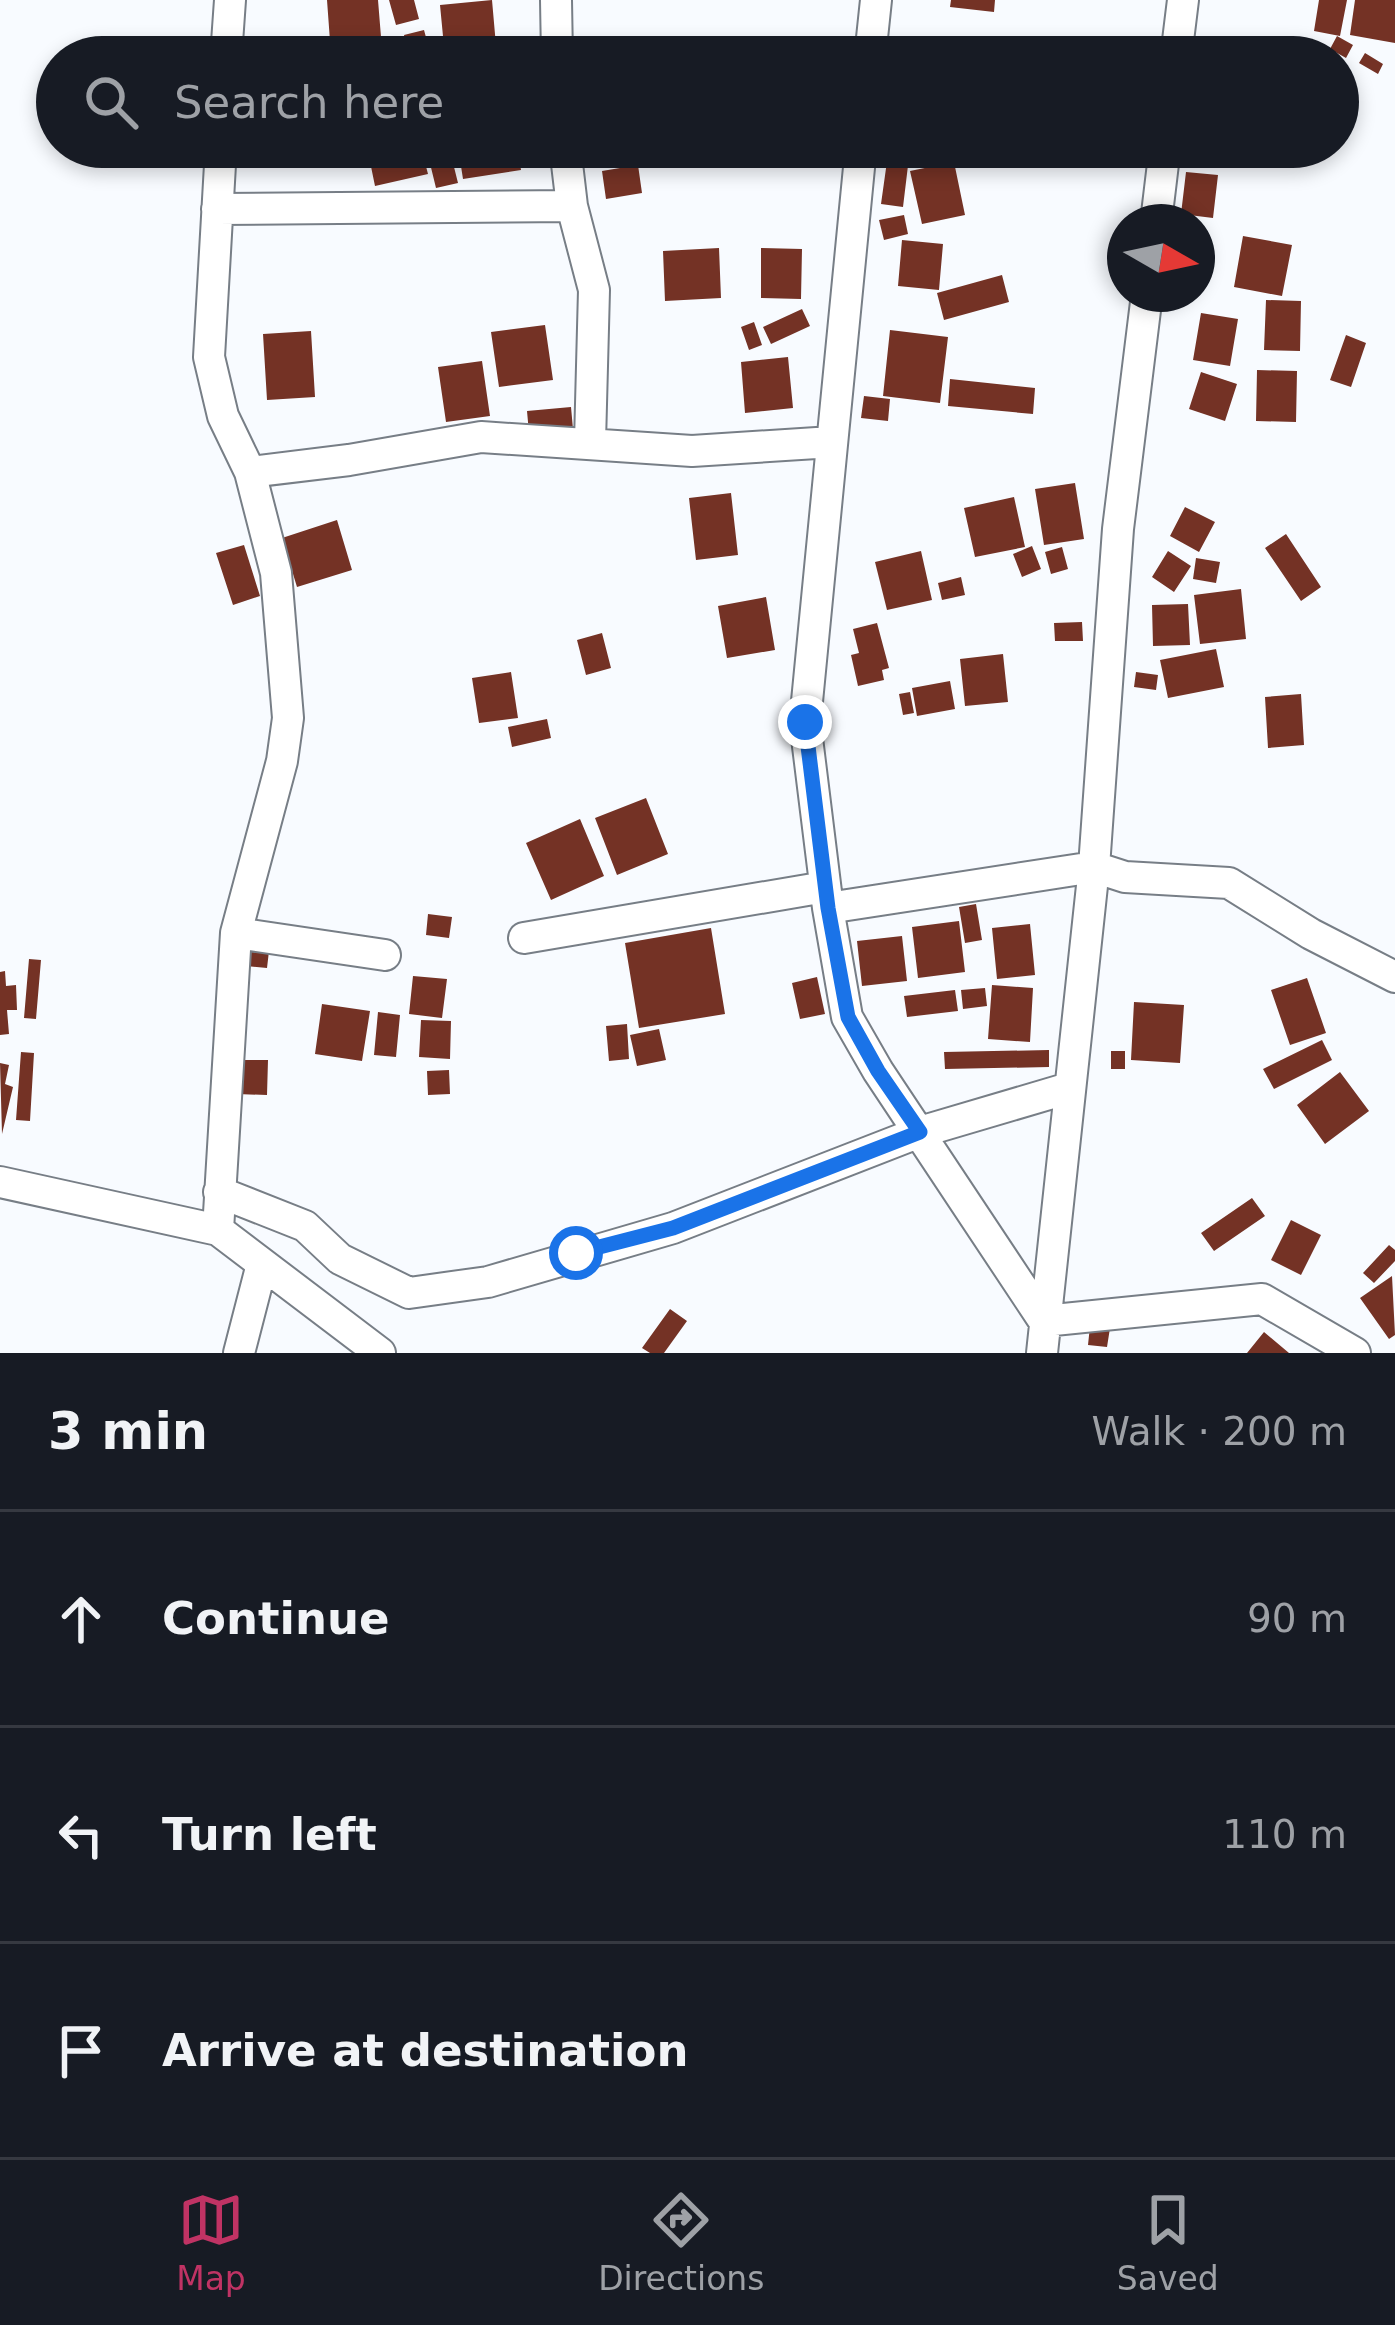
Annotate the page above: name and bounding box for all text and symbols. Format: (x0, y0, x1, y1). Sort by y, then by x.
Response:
search box (36, 36, 1359, 168)
icon: search (78, 69, 144, 135)
text: Search here (174, 76, 444, 129)
north arrow (1107, 204, 1215, 312)
route end (778, 695, 832, 749)
route start (549, 1226, 603, 1280)
text: 3 min (48, 1402, 208, 1461)
text: Walk · 200 m (1092, 1409, 1347, 1454)
icon: ahead (48, 1586, 114, 1652)
text: Continue (162, 1592, 390, 1645)
text: 90 m (1247, 1596, 1347, 1641)
icon: left (48, 1802, 114, 1868)
text: Turn left (162, 1808, 377, 1861)
text: 110 m (1222, 1812, 1347, 1857)
icon: arrive (48, 2018, 114, 2084)
text: Arrive at destination (162, 2024, 688, 2077)
tab: Map (176, 2187, 246, 2298)
tab: Directions (598, 2187, 764, 2298)
tab: Saved (1117, 2187, 1219, 2298)

